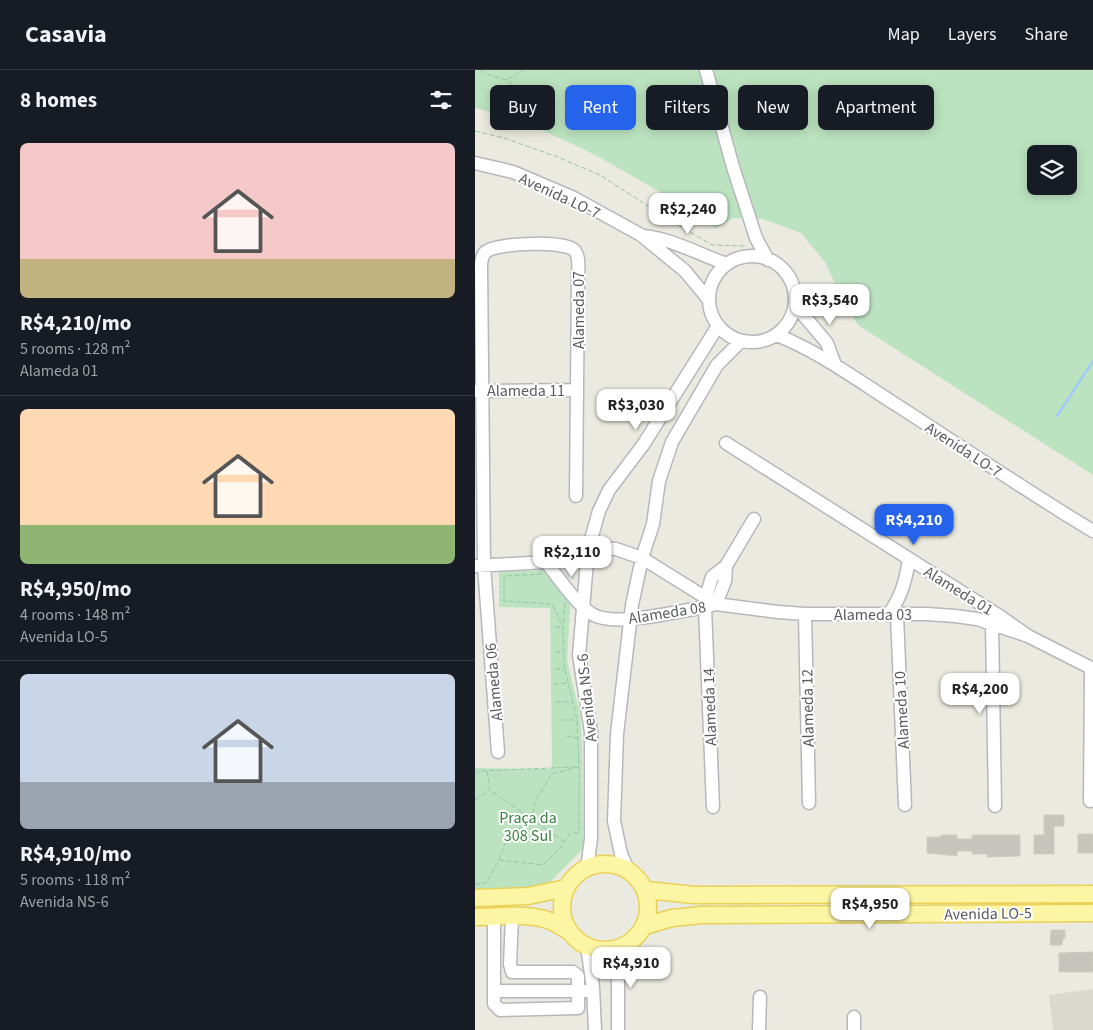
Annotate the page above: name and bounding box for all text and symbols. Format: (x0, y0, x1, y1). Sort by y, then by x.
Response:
text: Casavia (25, 17, 107, 52)
text: Map (888, 22, 920, 47)
text: Layers (948, 22, 997, 47)
text: Share (1025, 22, 1068, 47)
text: 8 homes (20, 85, 97, 115)
chip: Buy (490, 85, 555, 130)
chip: Rent (565, 85, 636, 130)
chip: Filters (646, 85, 728, 130)
chip: New (738, 85, 808, 130)
chip: Apartment (818, 85, 934, 130)
icon: filters (427, 86, 455, 114)
map controls (1027, 145, 1077, 195)
button: layers (1027, 145, 1077, 195)
street label: Avenida LO-7 (515, 167, 604, 224)
icon: home (193, 176, 283, 266)
pin: R$2,240 (642, 192, 734, 235)
text: R$2,240 (660, 198, 716, 220)
street label: Alameda 07 (568, 271, 590, 349)
pin: R$3,540 (784, 284, 876, 326)
text: R$3,540 (802, 289, 858, 311)
text: R$4,210/mo (20, 308, 131, 338)
text: 5 rooms · 128 m² (20, 338, 130, 360)
text: Alameda 01 (20, 360, 98, 382)
street label: Alameda 11 (487, 380, 565, 402)
pin: R$3,030 (590, 388, 682, 431)
text: R$3,030 (608, 394, 664, 416)
street label: Avenida LO-7 (921, 417, 1006, 483)
icon: home (193, 441, 283, 531)
pin: R$4,210 (868, 504, 960, 546)
text: R$4,210 (886, 509, 942, 531)
pin: R$2,110 (526, 536, 618, 578)
text: R$2,110 (544, 541, 600, 563)
street label: Alameda 01 (920, 561, 997, 621)
text: R$4,950/mo (20, 574, 131, 604)
street label: Alameda 08 (627, 596, 707, 630)
text: 4 rooms · 148 m² (20, 604, 130, 626)
street label: Alameda 03 (834, 604, 912, 626)
text: Avenida LO-5 (20, 626, 108, 648)
street label: Alameda 06 (480, 642, 508, 722)
street label: Avenida NS-6 (571, 653, 603, 743)
street label: Alameda 14 (698, 668, 722, 746)
street label: Alameda 12 (796, 669, 820, 747)
street label: Alameda 10 (889, 670, 915, 750)
pin: R$4,200 (934, 672, 1026, 715)
text: R$4,200 (952, 678, 1008, 700)
icon: home (193, 706, 283, 796)
park label: Praça da 308 Sul (499, 807, 557, 847)
text: R$4,910/mo (20, 839, 131, 869)
text: 5 rooms · 118 m² (20, 869, 130, 891)
pin: R$4,950 (824, 888, 916, 930)
text: Avenida NS-6 (20, 891, 109, 913)
text: R$4,950 (842, 893, 898, 915)
street label: Avenida LO-5 (944, 902, 1032, 926)
pin: R$4,910 (585, 946, 677, 989)
text: R$4,910 (603, 952, 659, 974)

